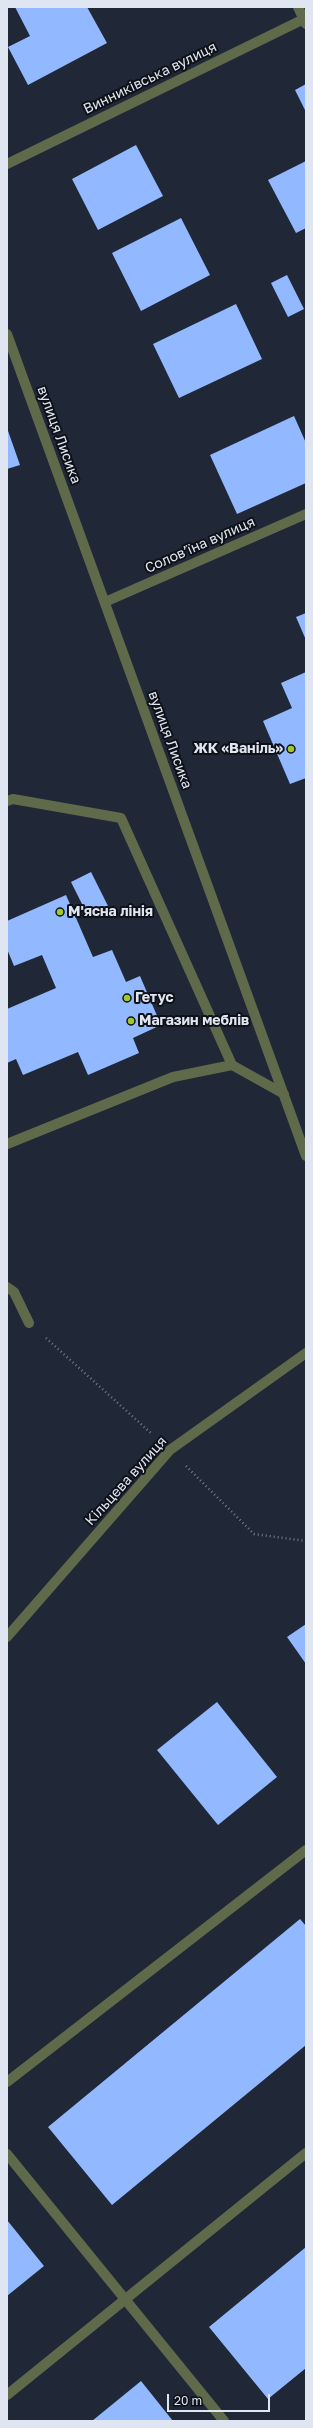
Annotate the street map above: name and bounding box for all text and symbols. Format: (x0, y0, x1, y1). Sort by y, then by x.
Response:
street label: Винниківська вулиця (81, 38, 219, 118)
street label: вулиця Лисика (34, 384, 84, 486)
street label: Соловʼїна вулиця (142, 513, 258, 577)
street label: вулиця Лисика (145, 689, 195, 791)
place label: ЖК «Ваніль» (194, 741, 283, 757)
marker: ЖК «Ваніль» (286, 744, 296, 754)
place label: М'ясна лінія (68, 904, 153, 920)
marker: М'ясна лінія (55, 907, 65, 917)
place label: Гетус (135, 990, 174, 1006)
marker: Гетус (122, 993, 132, 1003)
place label: Магазин меблів (139, 1013, 249, 1029)
marker: Магазин меблів (126, 1016, 136, 1026)
street label: Кільцева вулиця (82, 1433, 170, 1529)
scale bar (169, 2386, 272, 2412)
text: 20 m (174, 2393, 202, 2408)

